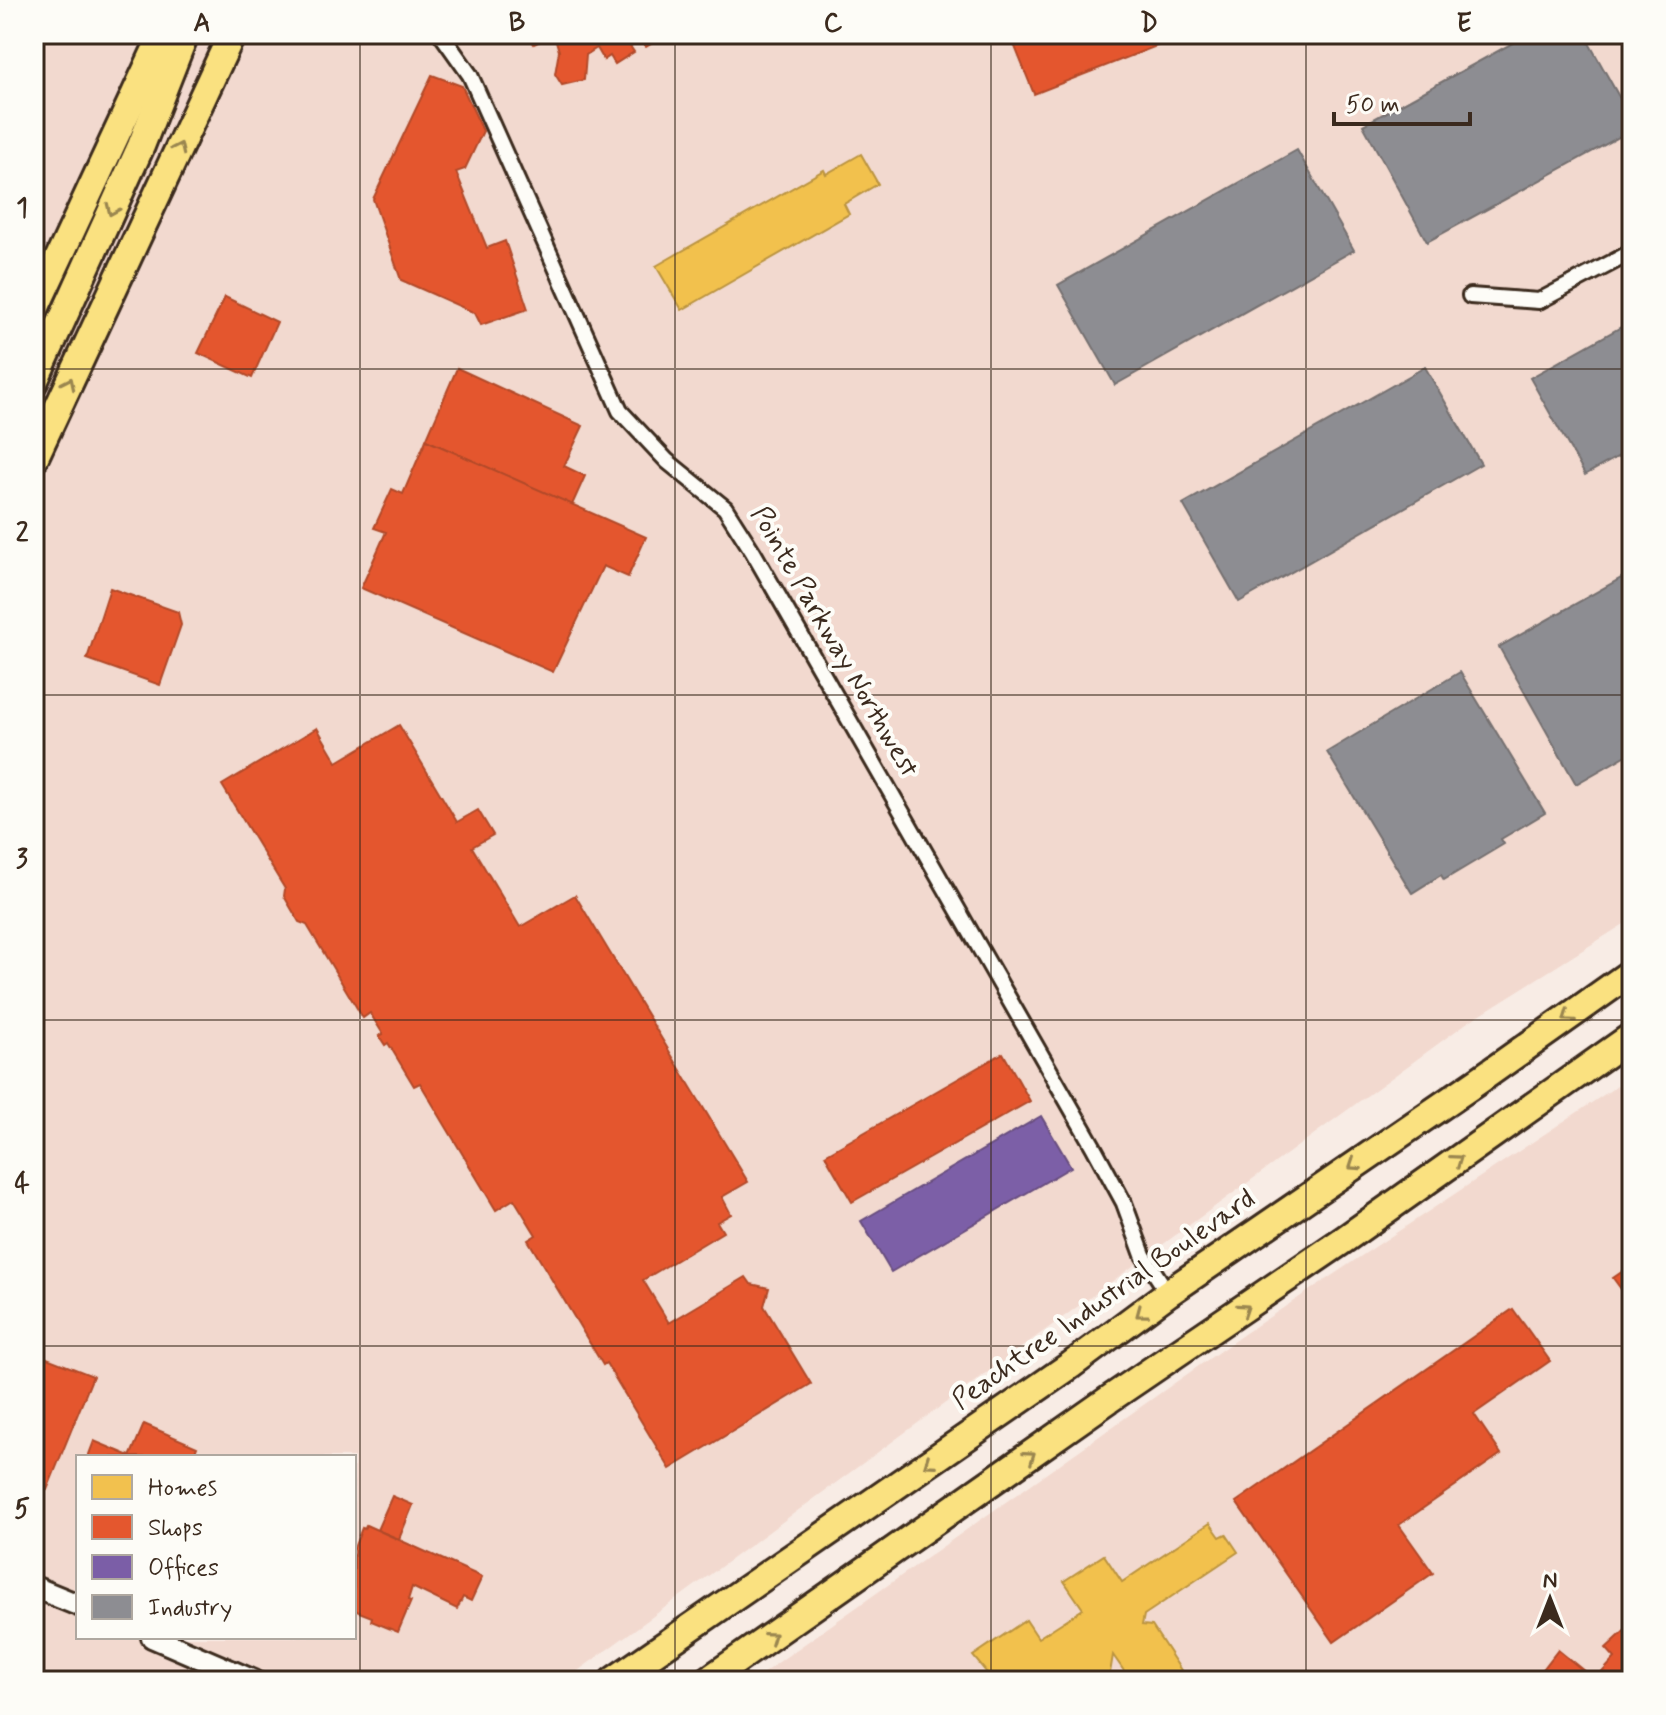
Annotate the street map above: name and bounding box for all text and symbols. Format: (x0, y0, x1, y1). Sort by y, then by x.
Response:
text: A (193, 7, 211, 41)
text: B (509, 7, 525, 41)
text: C (824, 7, 843, 41)
text: D (1140, 7, 1158, 41)
text: E (1456, 7, 1472, 41)
scale bar (1334, 76, 1470, 126)
text: 50 m (1346, 90, 1400, 121)
one-way arrow (169, 141, 185, 156)
text: 1 (16, 192, 28, 226)
one-way arrow (106, 202, 122, 216)
one-way arrow (59, 377, 75, 392)
street label: Pointe Parkway Northwest (741, 500, 927, 785)
text: 2 (16, 517, 29, 551)
text: 3 (16, 843, 28, 877)
one-way arrow (1563, 1007, 1577, 1022)
one-way arrow (1349, 1155, 1363, 1170)
one-way arrow (1449, 1155, 1463, 1169)
text: 4 (14, 1168, 30, 1202)
street label: Peachtree Industrial Boulevard (945, 1181, 1263, 1419)
one-way arrow (1135, 1303, 1150, 1317)
one-way arrow (1236, 1304, 1250, 1319)
one-way arrow (1021, 1451, 1036, 1466)
one-way arrow (923, 1453, 937, 1468)
legend (76, 1455, 356, 1639)
text: Homes (148, 1473, 217, 1504)
text: 5 (14, 1493, 30, 1527)
text: Shops (148, 1513, 203, 1544)
text: Offices (148, 1553, 219, 1584)
north arrow (1510, 1559, 1590, 1639)
text: N (1543, 1567, 1557, 1595)
text: Industry (148, 1593, 232, 1624)
one-way arrow (762, 1632, 776, 1647)

